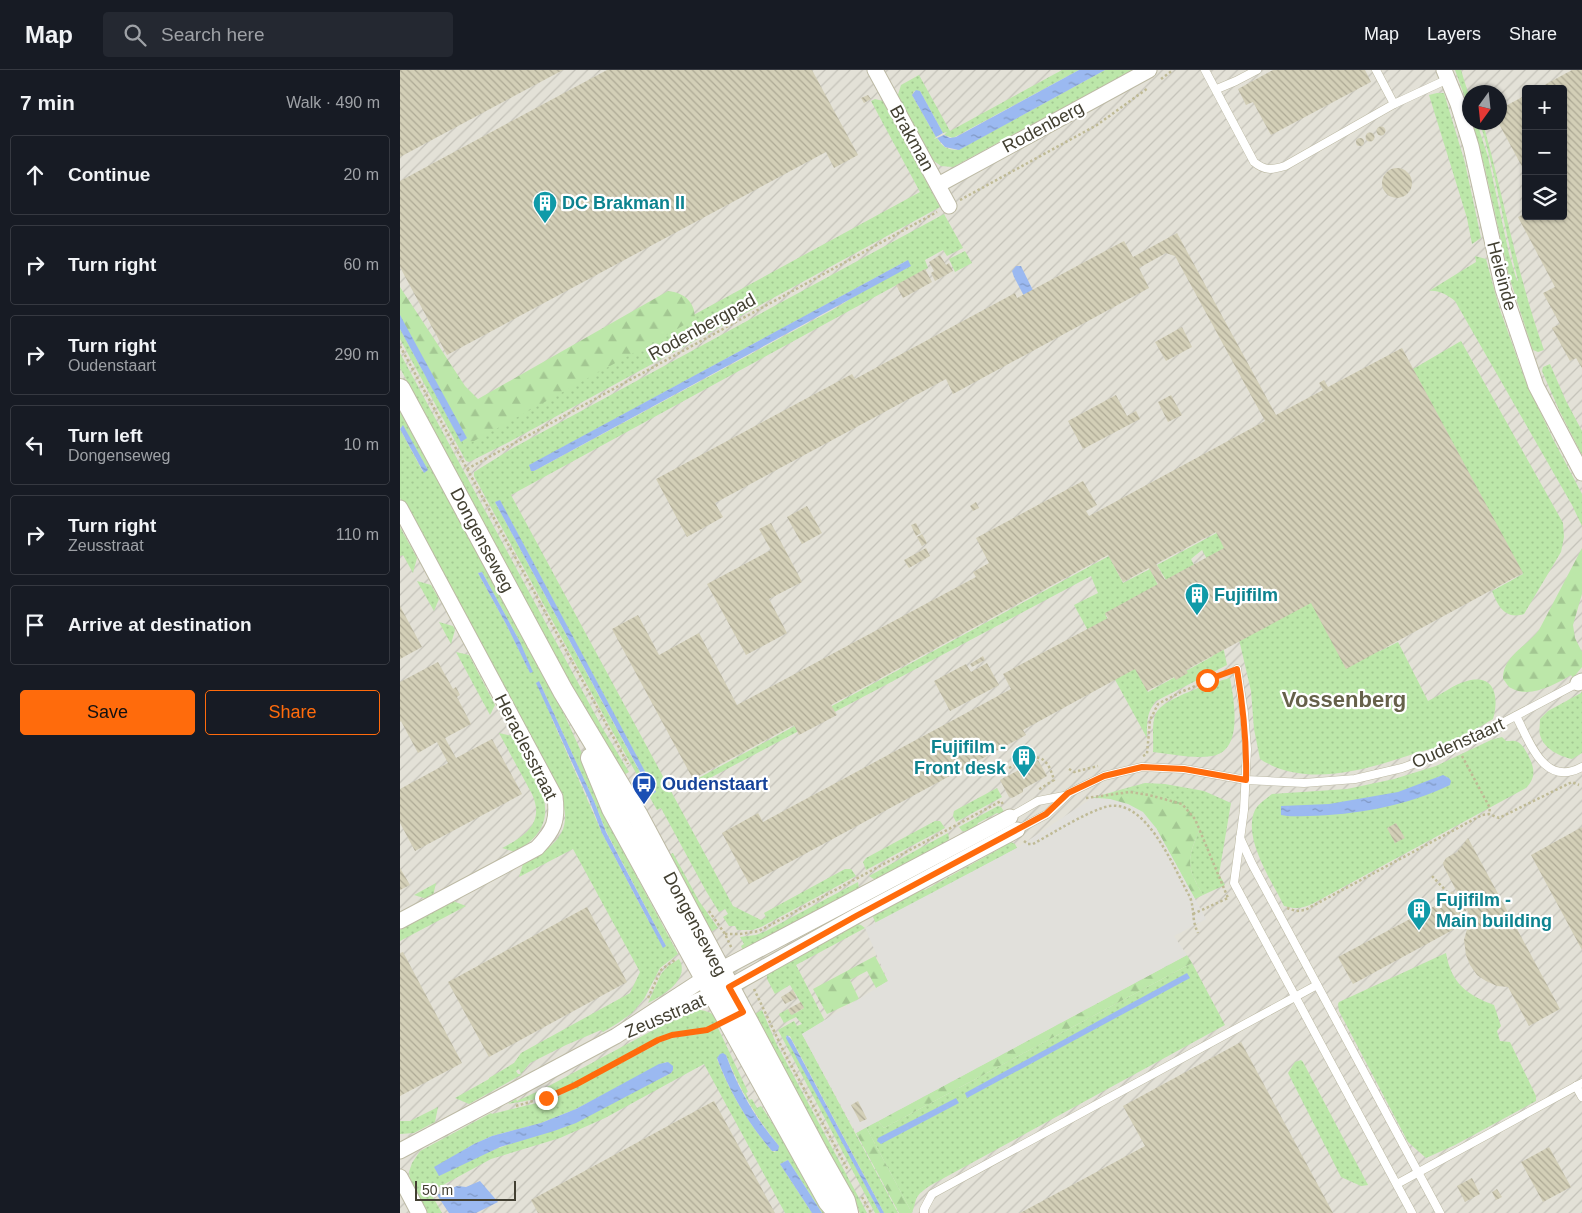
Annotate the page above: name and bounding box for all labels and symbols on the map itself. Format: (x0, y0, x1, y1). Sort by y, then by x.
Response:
north arrow (1462, 85, 1507, 130)
street label: Rodenberg (999, 97, 1087, 157)
street label: Brakman (886, 102, 938, 174)
building icon: DC Brakman II (532, 190, 558, 224)
place label: DC Brakman II (562, 193, 685, 213)
street label: Heieinde (1483, 239, 1521, 313)
street label: Rodenbergpad (645, 289, 759, 365)
street label: Dongenseweg (446, 484, 518, 596)
building icon: Fujifilm (1184, 582, 1210, 616)
place label: Fujifilm (1214, 585, 1278, 605)
route start (1196, 669, 1219, 692)
district label: Vossenberg (1282, 687, 1406, 712)
street label: Heraclesstraat (491, 691, 561, 803)
street label: Oudenstaart (1409, 714, 1507, 772)
place label: Fujifilm - Front desk (914, 737, 1007, 778)
building icon: Fujifilm - Front desk (1011, 744, 1037, 778)
bus stop icon: Oudenstaart (631, 771, 657, 805)
place label: Oudenstaart (662, 774, 768, 794)
street label: Dongenseweg (659, 868, 731, 980)
place label: Fujifilm - Main building (1436, 890, 1552, 931)
building icon: Fujifilm - Main building (1406, 897, 1432, 931)
street label: Zeusstraat (622, 990, 708, 1042)
route end (535, 1087, 558, 1110)
scale bar (415, 1178, 516, 1201)

